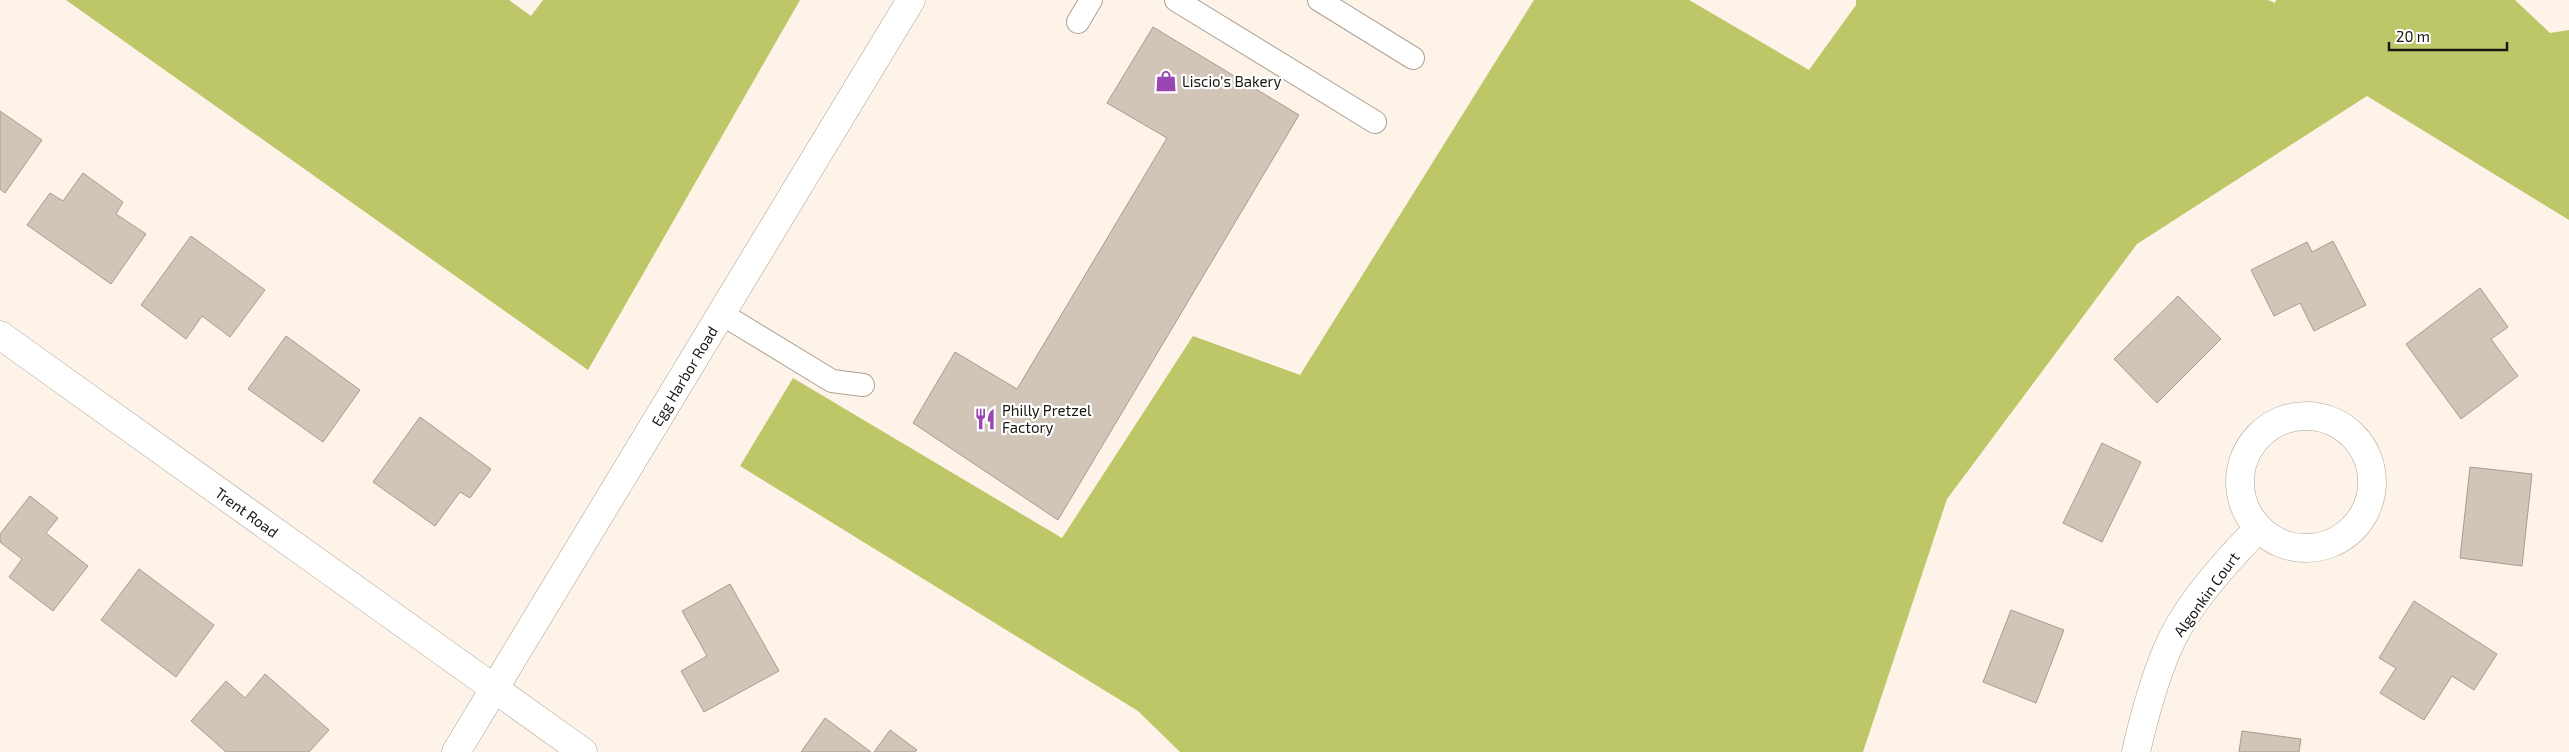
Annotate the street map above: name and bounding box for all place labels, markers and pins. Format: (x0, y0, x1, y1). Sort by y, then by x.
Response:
shop icon: Liscio's Bakery (1153, 68, 1179, 94)
place label: Liscio's Bakery (1182, 72, 1281, 90)
place label: Philly Pretzel Factory (1002, 401, 1092, 436)
restaurant icon: Philly Pretzel Factory (972, 406, 998, 432)

